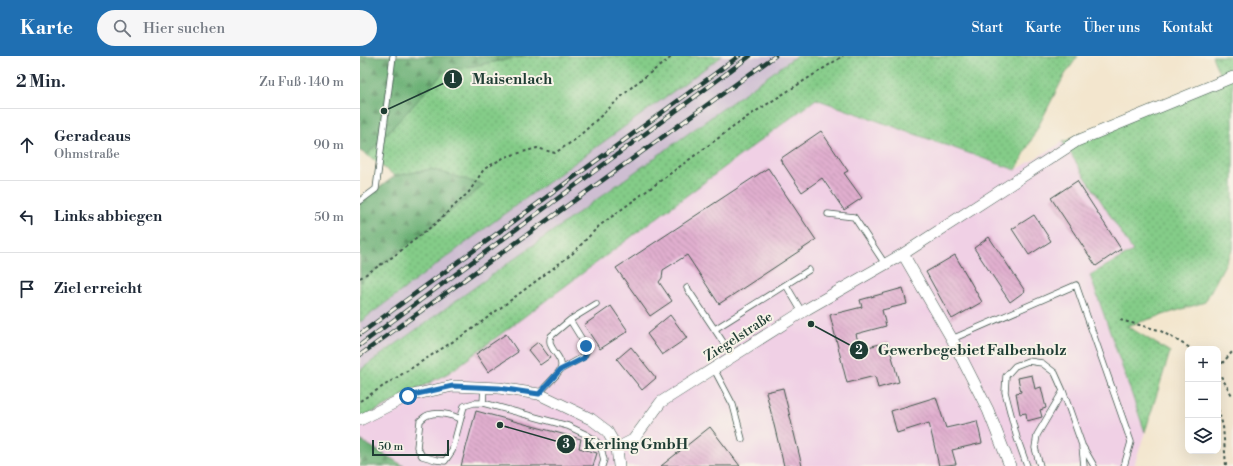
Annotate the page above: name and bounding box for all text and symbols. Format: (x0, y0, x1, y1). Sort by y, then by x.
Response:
search box (97, 10, 377, 46)
text: Karte (20, 16, 73, 40)
icon: search (111, 17, 133, 39)
text: Hier suchen (143, 19, 225, 38)
text: Start (971, 19, 1003, 37)
text: Karte (1025, 19, 1061, 37)
text: Über uns (1083, 19, 1140, 37)
text: Kontakt (1162, 19, 1213, 37)
callout: Maisenlach (443, 66, 560, 93)
text: Maisenlach (472, 70, 553, 89)
text: 2 Min. (16, 71, 66, 93)
text: 1 (450, 72, 456, 87)
text: Zu Fuß · 140 m (259, 74, 344, 90)
text: Geradeaus (54, 127, 131, 146)
icon: ahead (16, 134, 38, 156)
text: 90 m (313, 137, 344, 153)
text: Ohmstraße (54, 146, 120, 162)
icon: left (16, 206, 38, 228)
text: Links abbiegen (54, 207, 162, 226)
text: 50 m (314, 209, 344, 225)
icon: arrive (16, 278, 38, 300)
text: Ziel erreicht (54, 279, 142, 298)
street label: Ziegelstraße (701, 308, 776, 366)
route end (577, 337, 595, 355)
callout: Gewerbegebiet Falbenholz (849, 337, 1074, 364)
text: Gewerbegebiet Falbenholz (878, 341, 1066, 360)
text: 2 (855, 343, 863, 358)
map controls (1185, 346, 1221, 454)
button: + (1185, 346, 1221, 382)
button: − (1185, 382, 1221, 418)
route start (399, 387, 417, 405)
button: layers (1185, 418, 1221, 454)
callout: Kerling GmbH (556, 431, 696, 458)
text: Kerling GmbH (584, 435, 689, 454)
text: 3 (562, 437, 570, 452)
scale bar (372, 438, 449, 457)
text: 50 m (378, 440, 403, 454)

